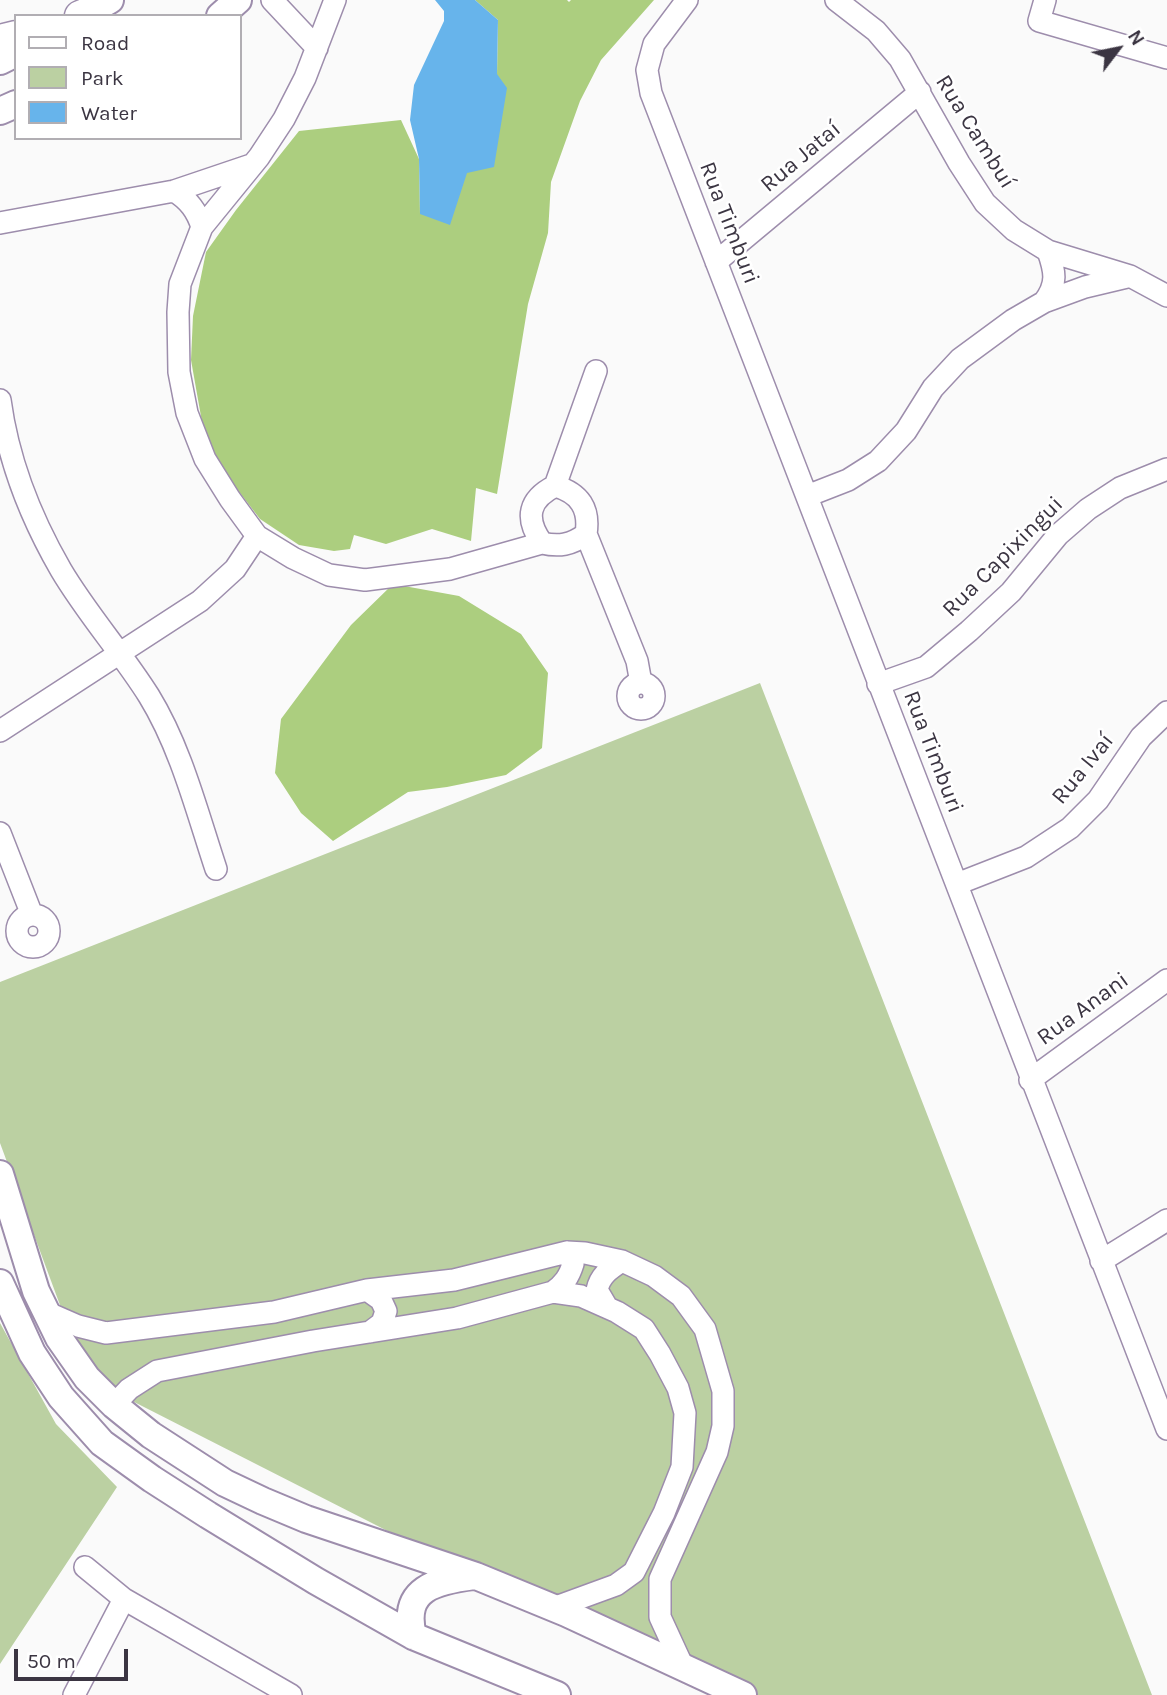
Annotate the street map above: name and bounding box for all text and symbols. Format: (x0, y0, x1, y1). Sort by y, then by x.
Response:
legend (14, 14, 242, 140)
north arrow (1083, 14, 1153, 84)
text: N (1123, 26, 1149, 49)
text: Road (81, 31, 129, 55)
text: Park (81, 66, 124, 90)
street label: Rua Cambuí (929, 70, 1021, 194)
text: Water (81, 101, 137, 125)
street label: Rua Jataí (755, 115, 847, 199)
street label: Rua Timburi (693, 158, 765, 288)
street label: Rua Capixingui (937, 491, 1069, 623)
street label: Rua Timburi (897, 687, 969, 817)
street label: Rua Ivaí (1046, 728, 1120, 810)
street label: Rua Anani (1032, 966, 1134, 1052)
scale bar (18, 1636, 131, 1680)
text: 50 m (27, 1649, 76, 1673)

